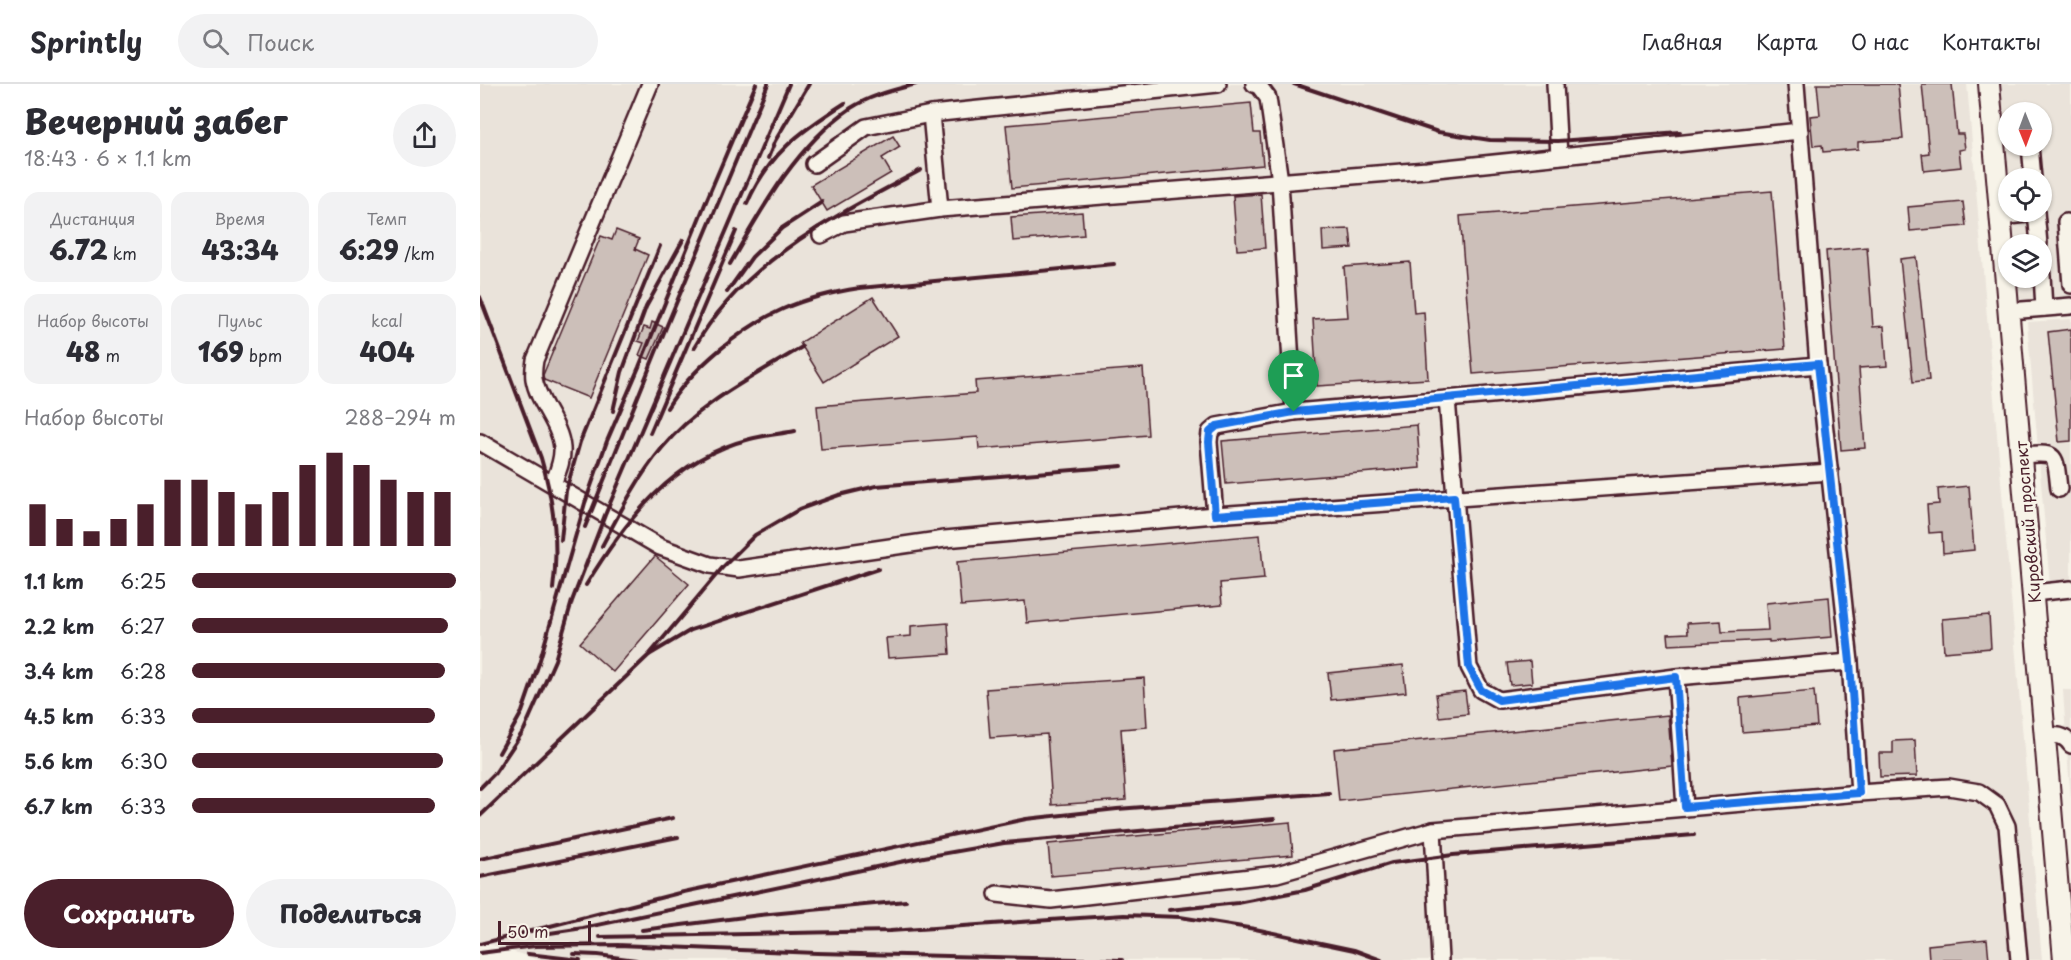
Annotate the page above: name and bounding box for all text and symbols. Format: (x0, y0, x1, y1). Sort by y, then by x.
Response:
search box (178, 14, 598, 68)
text: Sprintly (30, 20, 142, 63)
icon: search (199, 25, 232, 58)
text: Поиск (247, 25, 314, 58)
text: Главная (1642, 25, 1723, 57)
text: Карта (1756, 25, 1818, 57)
text: О нас (1851, 25, 1909, 57)
text: Контакты (1942, 25, 2041, 57)
text: Вечерний забег (24, 95, 287, 145)
north arrow (1998, 102, 2052, 156)
map controls (1998, 102, 2052, 288)
button: share (393, 104, 456, 167)
text: 18:43 · 6 × 1.1 km (24, 143, 192, 173)
button: locate (1998, 168, 2052, 222)
text: Дистанция (51, 206, 135, 230)
text: Время (214, 206, 266, 230)
text: Темп (367, 206, 407, 230)
text: 6.72 (49, 230, 108, 269)
text: 43:34 (201, 230, 279, 269)
text: 6:29 (339, 230, 399, 269)
button: layers (1998, 234, 2052, 288)
text: km (108, 241, 137, 265)
text: /km (399, 241, 435, 265)
text: Набор высоты (37, 308, 149, 332)
text: Пульс (217, 308, 263, 332)
text: kcal (371, 308, 403, 332)
text: 48 (66, 332, 100, 371)
text: 169 (198, 332, 244, 371)
text: 404 (359, 332, 415, 371)
text: m (100, 343, 120, 367)
text: bpm (244, 343, 282, 367)
pin (1268, 350, 1319, 412)
icon: arrive (1277, 359, 1310, 392)
text: Набор высоты (24, 402, 164, 432)
text: 288–294 m (344, 402, 456, 432)
street label: Кировский проспект (2008, 440, 2046, 604)
text: 1.1 km (24, 566, 84, 596)
text: 6:25 (120, 566, 166, 596)
text: 2.2 km (24, 611, 94, 641)
text: 6:27 (120, 611, 165, 641)
text: 3.4 km (24, 656, 94, 686)
text: 6:28 (120, 656, 166, 686)
text: 4.5 km (24, 701, 94, 731)
text: 6:33 (120, 701, 166, 731)
text: 5.6 km (24, 746, 93, 776)
text: 6:30 (120, 746, 168, 776)
text: 6.7 km (24, 791, 93, 821)
text: 6:33 (120, 791, 166, 821)
button: Сохранить (24, 879, 234, 948)
button: Поделиться (246, 879, 456, 948)
scale bar (498, 918, 591, 946)
text: 50 m (507, 919, 548, 943)

